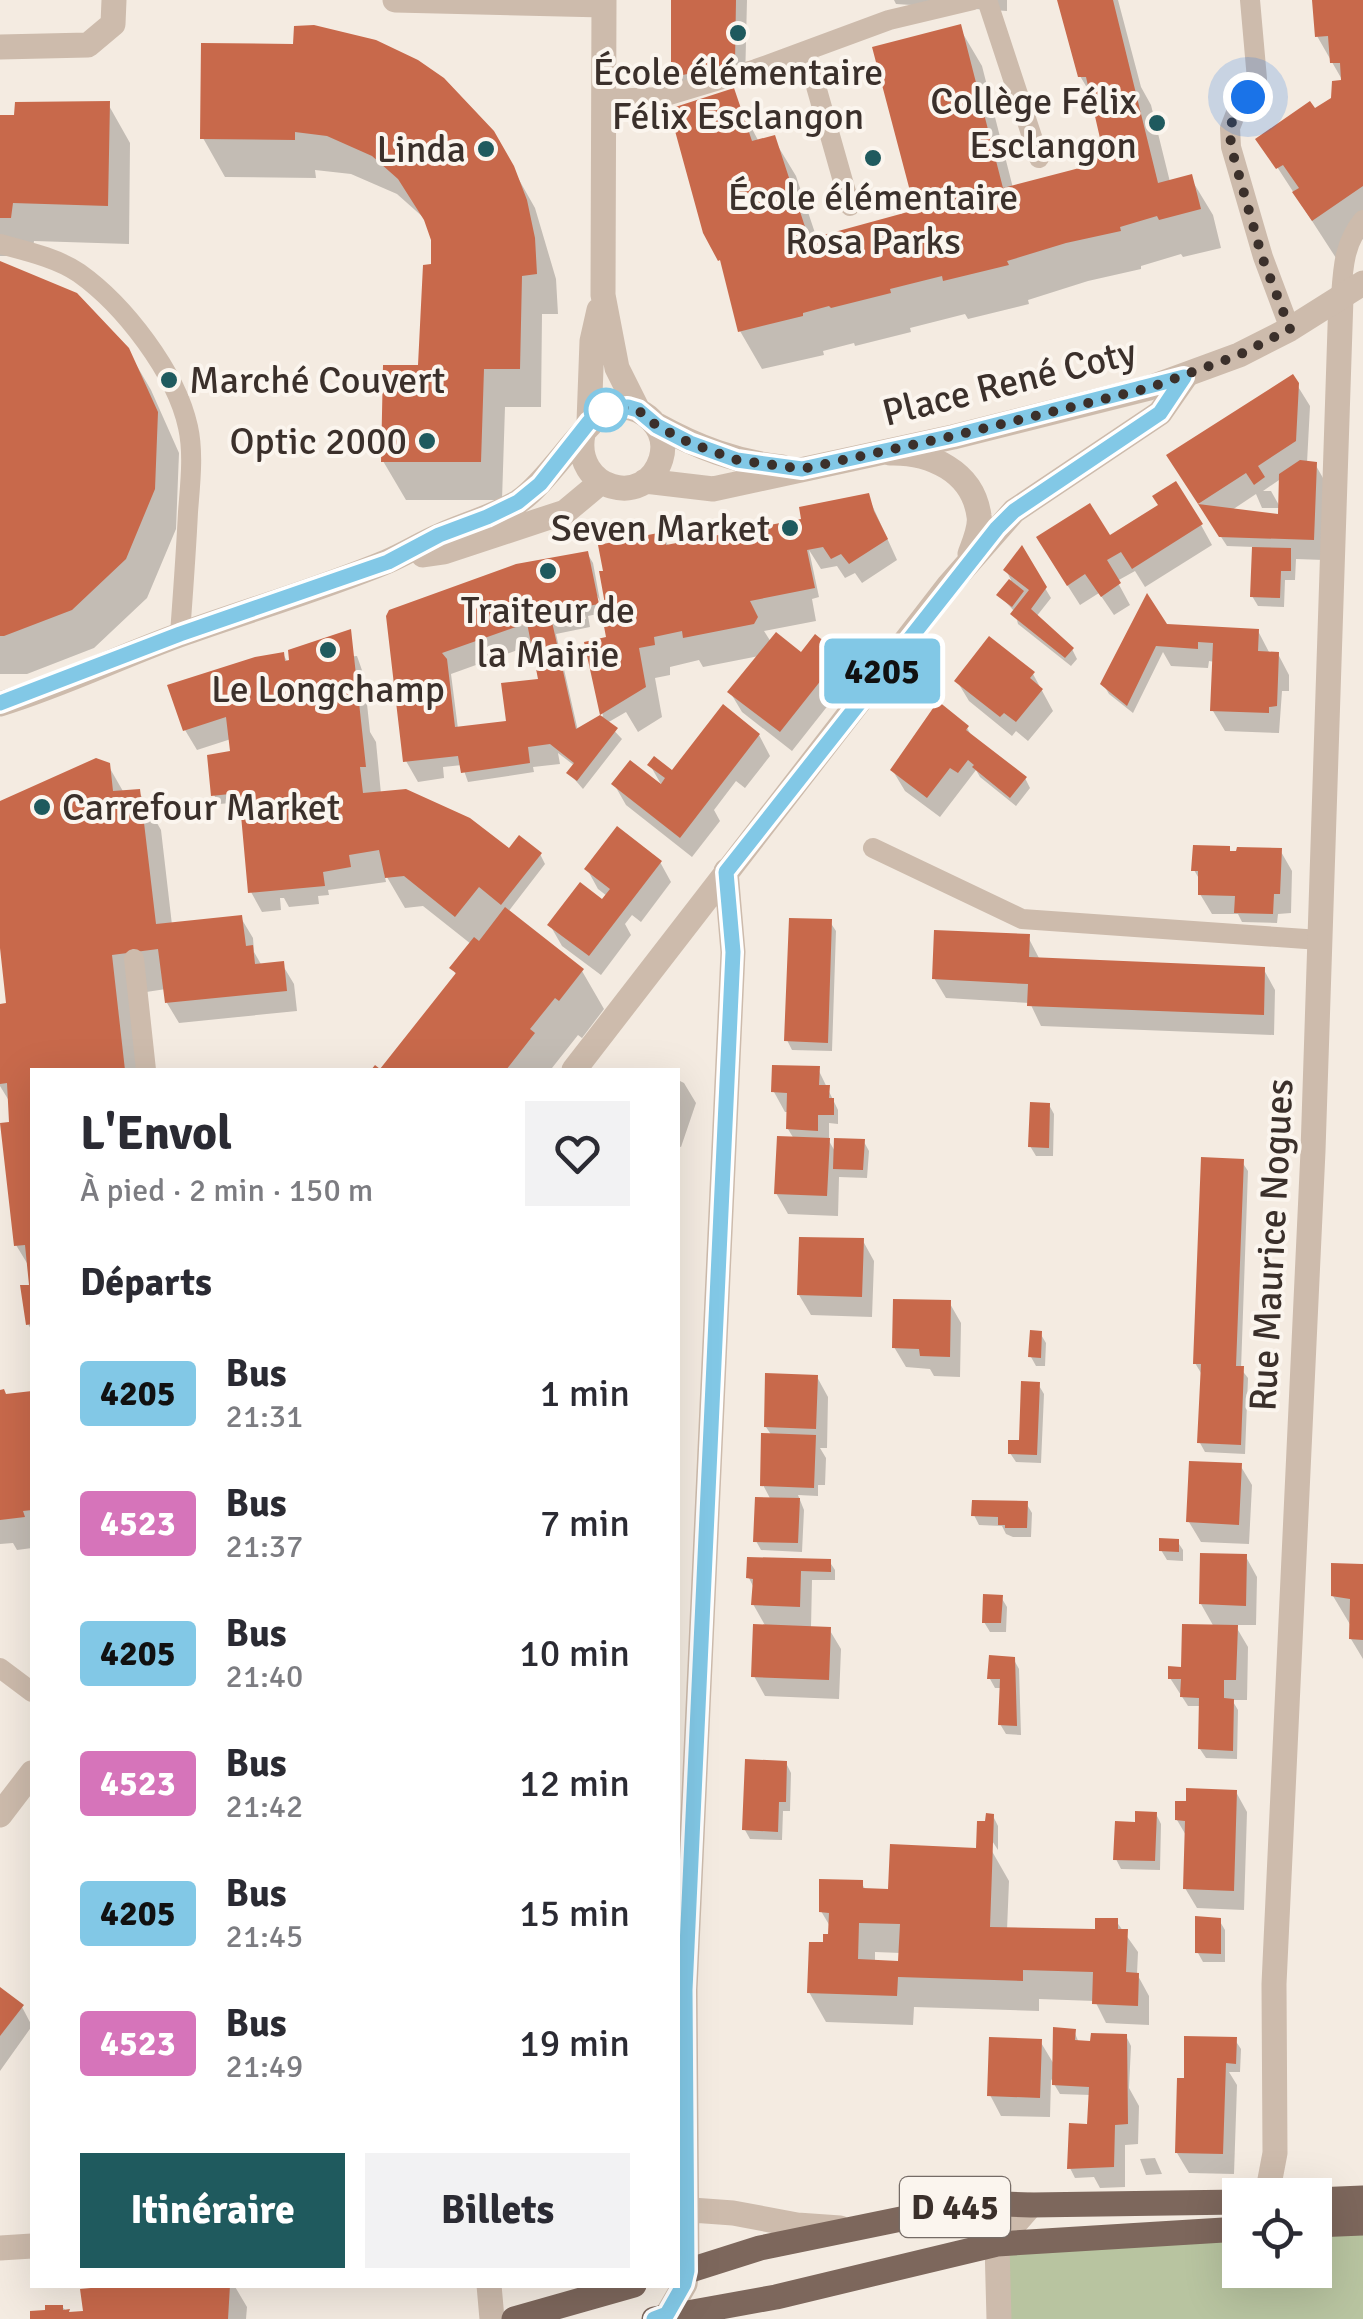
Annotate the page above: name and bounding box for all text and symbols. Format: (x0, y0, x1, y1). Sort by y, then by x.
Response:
marker: École élémentaire Félix Esclangon (727, 22, 749, 44)
place label: École élémentaire Félix Esclangon (593, 49, 883, 140)
your location (1223, 72, 1273, 122)
place label: Collège Félix Esclangon (930, 78, 1137, 169)
marker: Collège Félix Esclangon (1146, 112, 1168, 134)
place label: Linda (376, 126, 466, 173)
marker: Linda (475, 138, 497, 160)
marker: École élémentaire Rosa Parks (862, 147, 884, 169)
place label: École élémentaire Rosa Parks (728, 174, 1018, 265)
street label: Place René Coty (877, 328, 1141, 437)
place label: Marché Couvert (189, 357, 445, 404)
marker: Marché Couvert (158, 369, 180, 391)
unlabelled marker (585, 389, 627, 431)
place label: Optic 2000 (230, 418, 407, 465)
marker: Optic 2000 (416, 430, 438, 452)
place label: Seven Market (551, 505, 770, 552)
marker: Seven Market (779, 517, 801, 539)
marker: Traiteur de la Mairie (537, 560, 559, 582)
place label: Traiteur de la Mairie (461, 587, 635, 678)
line badge: 4205 (812, 638, 952, 704)
marker: Le Longchamp (317, 639, 339, 661)
text: 4205 (844, 650, 920, 693)
place label: Le Longchamp (211, 666, 445, 713)
place label: Carrefour Market (62, 784, 340, 831)
marker: Carrefour Market (31, 796, 53, 818)
street label: Rue Maurice Nogues (1239, 1078, 1304, 1412)
button: heart (525, 1101, 630, 1206)
text: L'Envol (80, 1104, 232, 1163)
text: À pied · 2 min · 150 m (80, 1171, 373, 1210)
text: Départs (80, 1259, 212, 1306)
text: Bus (226, 1350, 287, 1397)
text: 1 min (540, 1370, 630, 1417)
text: 4205 (100, 1372, 176, 1415)
text: 21:31 (226, 1397, 303, 1436)
text: Bus (226, 1480, 287, 1527)
text: 7 min (540, 1500, 630, 1547)
text: 4523 (100, 1502, 176, 1545)
text: 21:37 (226, 1527, 303, 1566)
text: Bus (226, 1610, 287, 1657)
text: 10 min (519, 1630, 630, 1677)
text: 4205 (100, 1632, 176, 1675)
text: 21:40 (226, 1657, 303, 1696)
text: Bus (226, 1740, 287, 1787)
text: 12 min (519, 1760, 630, 1807)
text: 4523 (100, 1762, 176, 1805)
text: 21:42 (226, 1787, 303, 1826)
text: Bus (226, 1870, 287, 1917)
text: 15 min (519, 1890, 630, 1937)
text: 4205 (100, 1892, 176, 1935)
text: 21:45 (226, 1917, 303, 1956)
text: Bus (226, 2000, 287, 2047)
text: 19 min (519, 2020, 630, 2067)
text: 4523 (100, 2022, 176, 2065)
text: 21:49 (226, 2047, 303, 2086)
button: Itinéraire (80, 2153, 345, 2268)
button: Billets (365, 2153, 630, 2268)
road number: D 445 (900, 2177, 1010, 2237)
map controls (1222, 2178, 1332, 2288)
button: locate (1222, 2178, 1332, 2288)

